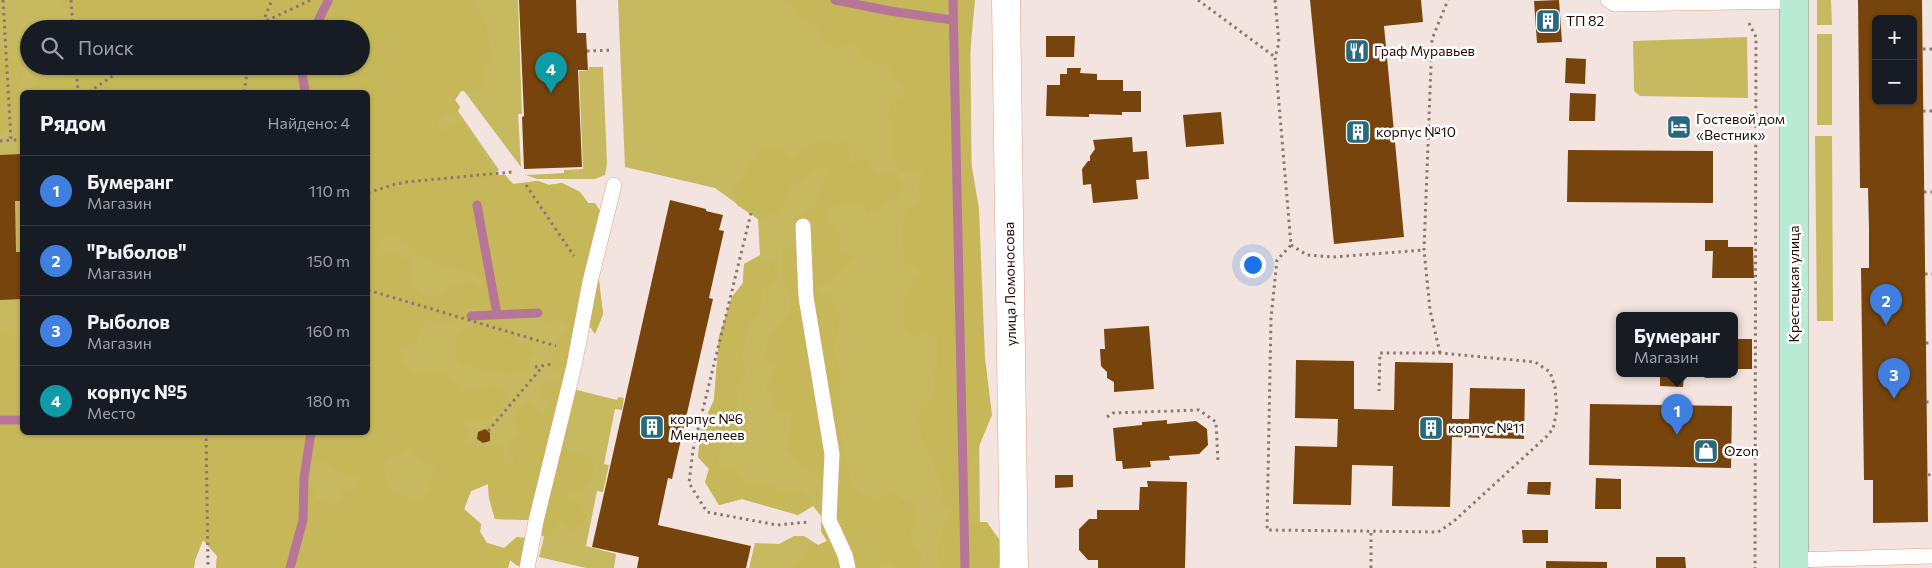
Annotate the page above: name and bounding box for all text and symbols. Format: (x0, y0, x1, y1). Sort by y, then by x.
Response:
building icon: ТП 82 (1535, 8, 1561, 34)
place label: ТП 82 (1566, 12, 1605, 29)
map controls (1872, 15, 1917, 105)
button: + (1872, 15, 1917, 60)
search box (20, 20, 370, 75)
icon: search (38, 34, 66, 62)
text: Поиск (78, 36, 134, 59)
restaurant icon: Граф Муравьев (1344, 38, 1370, 64)
place label: Граф Муравьев (1374, 42, 1475, 59)
pin: 4 (535, 52, 567, 93)
button: − (1872, 60, 1917, 105)
text: Рядом (40, 110, 106, 135)
place label: Гостевой дом «Вестник» (1696, 110, 1785, 143)
text: Найдено: 4 (268, 113, 350, 132)
hotel icon: Гостевой дом «Вестник» (1666, 114, 1692, 140)
building icon: корпус №10 (1345, 119, 1371, 145)
place label: корпус №10 (1376, 123, 1456, 140)
text: Бумеранг (87, 170, 174, 193)
text: 1 (52, 181, 60, 200)
text: 110 m (309, 181, 350, 200)
text: Магазин (87, 193, 152, 212)
street label: улица Ломоносова (1000, 222, 1019, 346)
street label: Крестецкая улица (1785, 226, 1802, 342)
text: "Рыболов" (87, 240, 187, 263)
text: 2 (51, 251, 61, 270)
text: 150 m (307, 251, 350, 270)
your location (1240, 252, 1266, 278)
text: Магазин (87, 263, 152, 282)
pin: 2 (1870, 284, 1902, 325)
text: Рыболов (87, 310, 170, 333)
popup (1616, 312, 1738, 377)
text: 3 (51, 321, 61, 340)
text: 160 m (306, 321, 350, 340)
text: Бумеранг (1634, 324, 1720, 347)
text: Магазин (87, 333, 152, 352)
text: Магазин (1634, 347, 1699, 366)
pin: 3 (1878, 358, 1910, 399)
text: корпус №5 (87, 380, 187, 403)
text: 4 (51, 391, 61, 410)
text: 180 m (306, 391, 350, 410)
pin: 1 (1661, 394, 1693, 435)
text: Место (87, 403, 136, 422)
place label: корпус №6 Менделеев (670, 410, 745, 443)
building icon: корпус №6 Менделеев (639, 414, 665, 440)
building icon: корпус №11 (1418, 415, 1444, 441)
place label: корпус №11 (1448, 419, 1525, 436)
shop icon: Ozon (1693, 438, 1719, 464)
place label: Ozon (1724, 442, 1759, 459)

